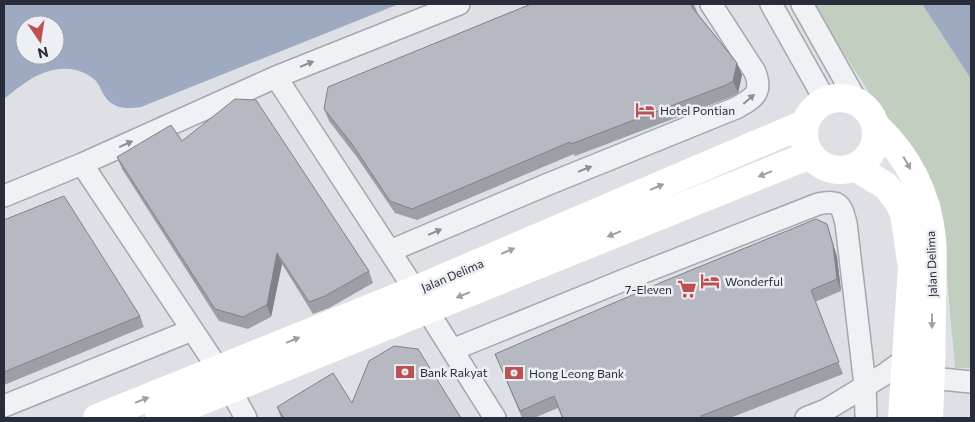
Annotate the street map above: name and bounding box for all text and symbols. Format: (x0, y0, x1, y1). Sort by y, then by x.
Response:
north arrow (15, 15, 65, 65)
text: N (36, 44, 50, 63)
one-way arrow (300, 60, 315, 68)
one-way arrow (743, 93, 756, 104)
hotel icon: Hotel Pontian (634, 99, 656, 121)
place label: Hotel Pontian (660, 103, 735, 117)
one-way arrow (119, 139, 133, 147)
one-way arrow (902, 156, 911, 170)
one-way arrow (577, 165, 592, 172)
one-way arrow (758, 170, 772, 178)
one-way arrow (650, 183, 665, 191)
one-way arrow (428, 228, 442, 236)
one-way arrow (607, 231, 621, 239)
street label: Jalan Delima (923, 231, 940, 297)
one-way arrow (501, 246, 515, 254)
street label: Jalan Delima (419, 256, 486, 295)
hotel icon: Wonderful (699, 270, 721, 292)
place label: Wonderful (725, 274, 783, 288)
supermarket icon: 7-Eleven (676, 278, 698, 300)
place label: 7-Eleven (625, 282, 672, 296)
one-way arrow (455, 291, 470, 299)
one-way arrow (928, 313, 936, 329)
one-way arrow (286, 335, 300, 343)
bank icon: Bank Rakyat (394, 361, 416, 383)
bank icon: Hong Leong Bank (503, 362, 525, 384)
place label: Bank Rakyat (420, 365, 488, 379)
place label: Hong Leong Bank (529, 366, 625, 380)
one-way arrow (135, 396, 150, 404)

